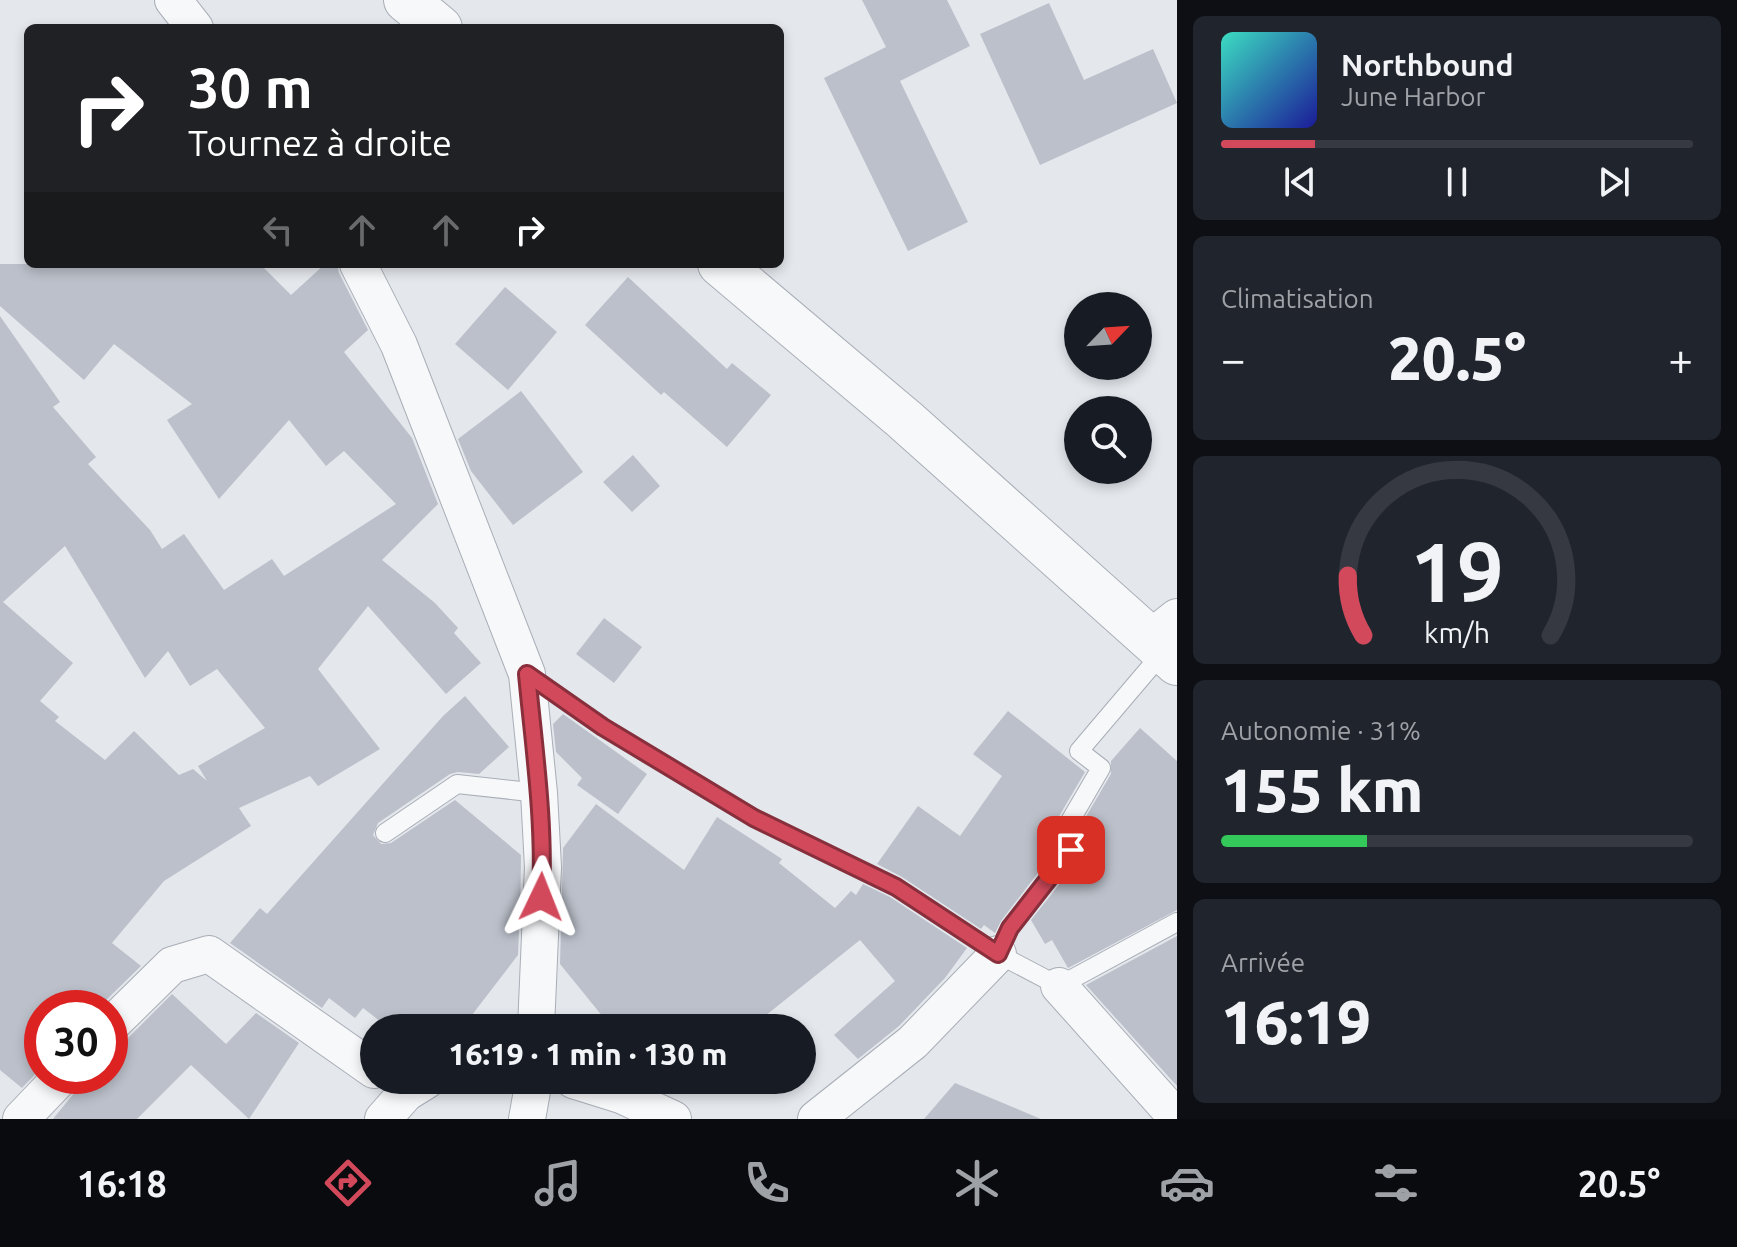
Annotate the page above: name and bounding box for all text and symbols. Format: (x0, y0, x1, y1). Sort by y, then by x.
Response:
text: Northbound (1341, 48, 1513, 82)
icon: right (56, 56, 160, 160)
text: 30 m (188, 56, 313, 119)
text: June Harbor (1341, 82, 1485, 111)
text: Tournez à droite (188, 122, 452, 163)
icon: previous (1278, 160, 1322, 204)
icon: pause (1435, 160, 1479, 204)
icon: next (1592, 160, 1636, 204)
icon: left (256, 208, 300, 252)
icon: ahead (340, 208, 384, 252)
icon: ahead (424, 208, 468, 252)
icon: right (508, 208, 552, 252)
text: Climatisation (1221, 284, 1374, 313)
north arrow (1064, 292, 1152, 380)
map controls (1064, 292, 1152, 484)
text: 20.5° (1388, 324, 1526, 391)
text: − (1221, 334, 1246, 383)
text: + (1668, 334, 1693, 383)
button: search (1064, 396, 1152, 484)
text: 19 (1410, 523, 1504, 617)
text: km/h (1424, 616, 1490, 648)
text: Autonomie · 31% (1221, 716, 1421, 745)
text: 155 km (1221, 756, 1423, 823)
pin (1037, 816, 1105, 884)
icon: arrive (1049, 828, 1093, 872)
position arrow (499, 855, 583, 939)
text: Arrivée (1221, 948, 1305, 977)
text: 16:19 (1221, 988, 1371, 1055)
speed limit sign: 30 (24, 990, 128, 1094)
text: 16:19 · 1 min · 130 m (449, 1037, 727, 1071)
icon: directions (320, 1155, 376, 1211)
icon: music (530, 1155, 586, 1211)
icon: phone (739, 1155, 795, 1211)
icon: climate (949, 1155, 1005, 1211)
icon: car (1159, 1155, 1215, 1211)
icon: filters (1368, 1155, 1424, 1211)
text: 16:18 (77, 1163, 167, 1204)
text: 20.5° (1578, 1163, 1660, 1204)

